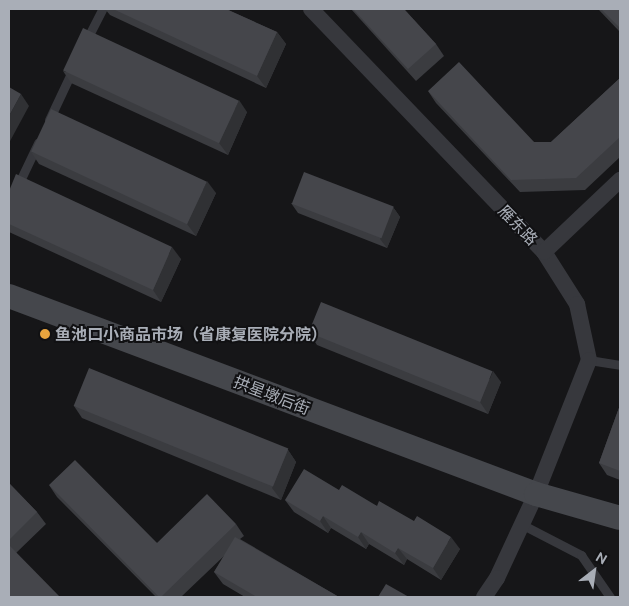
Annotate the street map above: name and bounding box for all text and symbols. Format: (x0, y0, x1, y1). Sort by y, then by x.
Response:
street label: 雁东路 (494, 201, 542, 249)
place label: 鱼池口小商品市场（省康复医院分院） (55, 324, 327, 344)
marker: 鱼池口小商品市场（省康复医院分院） (39, 328, 51, 340)
street label: 拱星墩后街 (231, 372, 313, 418)
north arrow (569, 546, 619, 596)
text: N (593, 548, 610, 568)

